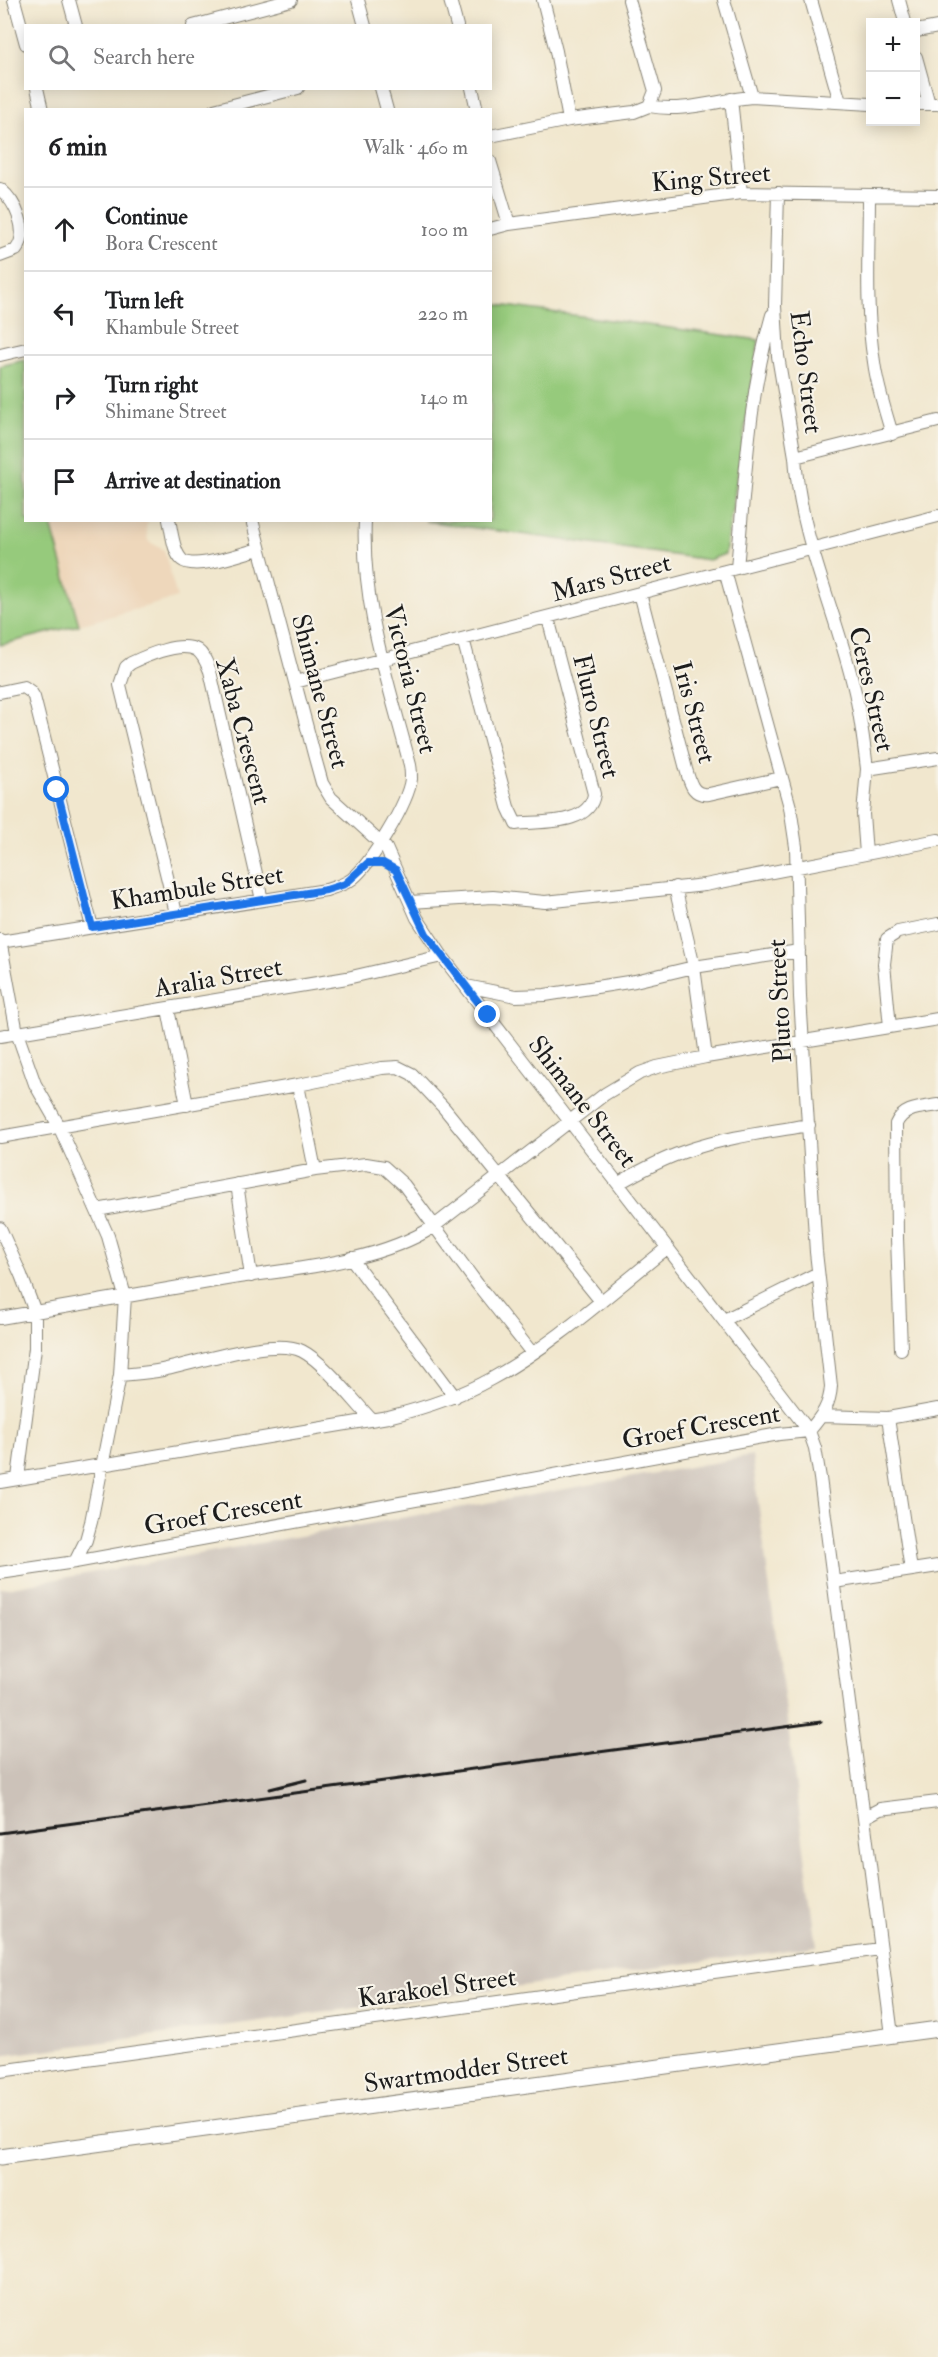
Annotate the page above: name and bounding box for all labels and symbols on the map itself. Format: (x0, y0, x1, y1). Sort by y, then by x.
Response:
street label: King Street (650, 157, 772, 199)
street label: Echo Street (783, 309, 829, 435)
street label: Mars Street (548, 547, 675, 609)
street label: Victoria Street (376, 602, 444, 757)
street label: Shimane Street (284, 611, 356, 772)
street label: Ceres Street (841, 624, 901, 755)
street label: Fluro Street (565, 651, 627, 782)
street label: Xaba Crescent (208, 654, 278, 808)
street label: Iris Street (665, 658, 723, 767)
route start (43, 776, 69, 802)
street label: Khambule Street (109, 859, 286, 917)
street label: Pluto Street (761, 938, 799, 1064)
street label: Aralia Street (151, 951, 285, 1005)
route end (474, 1001, 500, 1027)
street label: Shimane Street (521, 1029, 644, 1174)
street label: Groef Crescent (620, 1397, 783, 1457)
street label: Groef Crescent (142, 1483, 305, 1543)
street label: Karakoel Street (356, 1961, 518, 2015)
street label: Swartmodder Street (362, 2040, 570, 2100)

